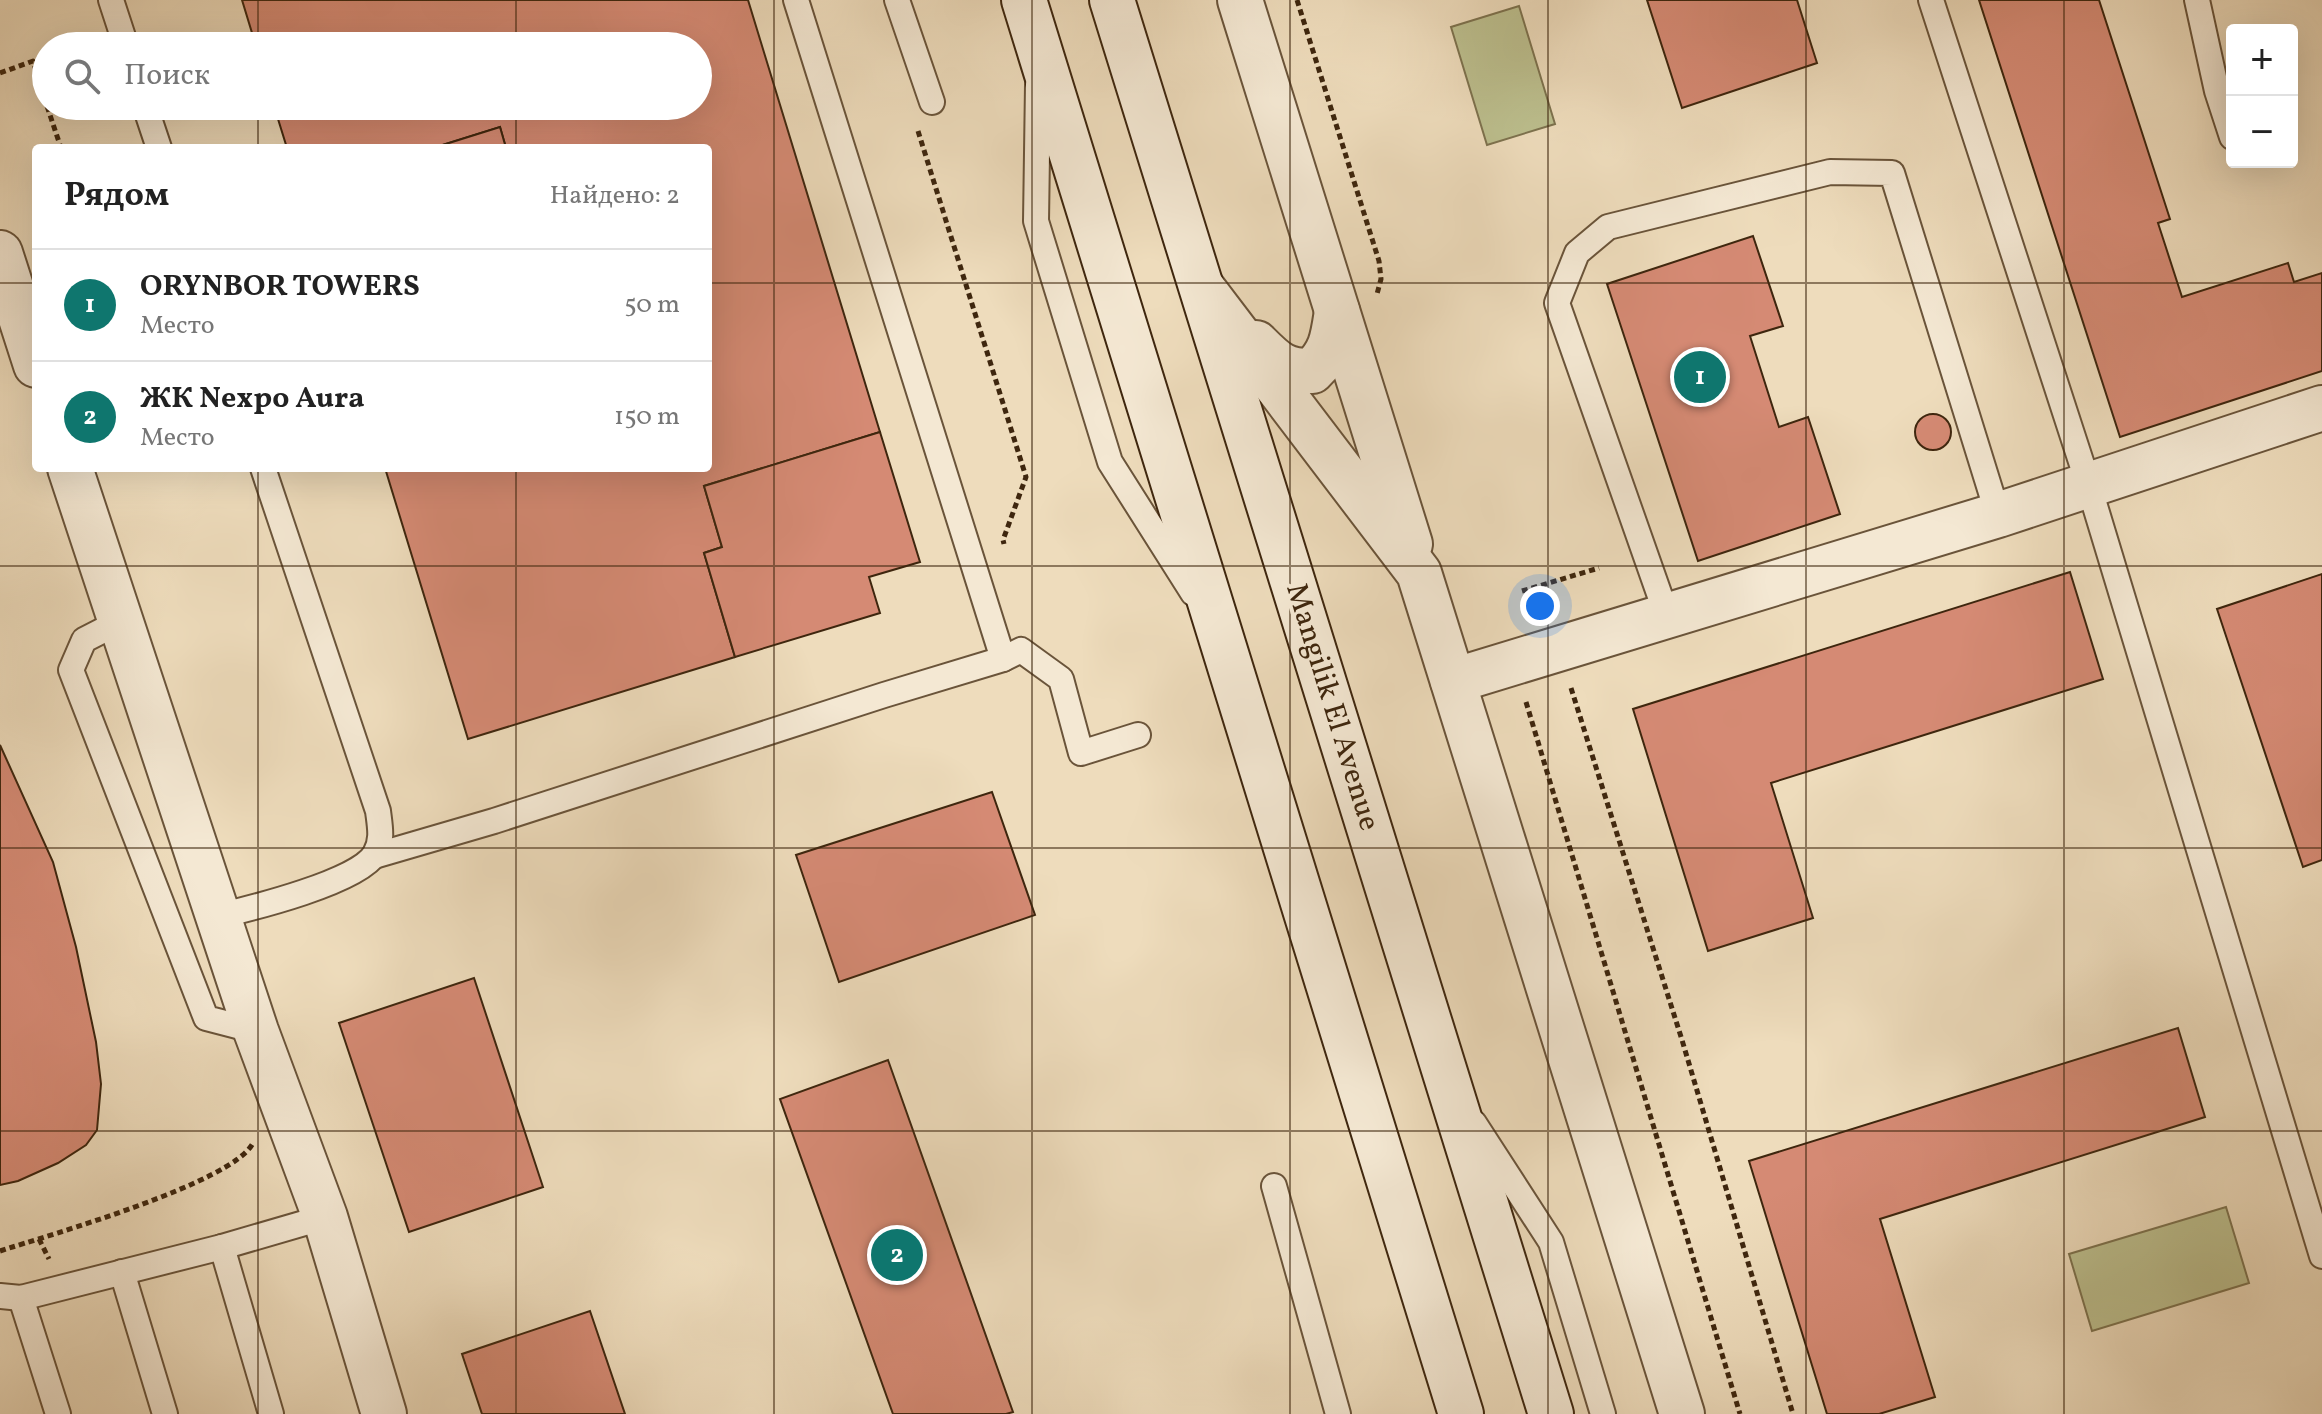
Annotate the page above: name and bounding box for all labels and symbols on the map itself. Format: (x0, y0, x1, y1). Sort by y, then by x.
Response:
pin: 1 (1674, 347, 1726, 407)
street label: Mangilik El Avenue (1274, 578, 1390, 836)
your location (1520, 586, 1560, 626)
pin: 2 (871, 1225, 923, 1285)

